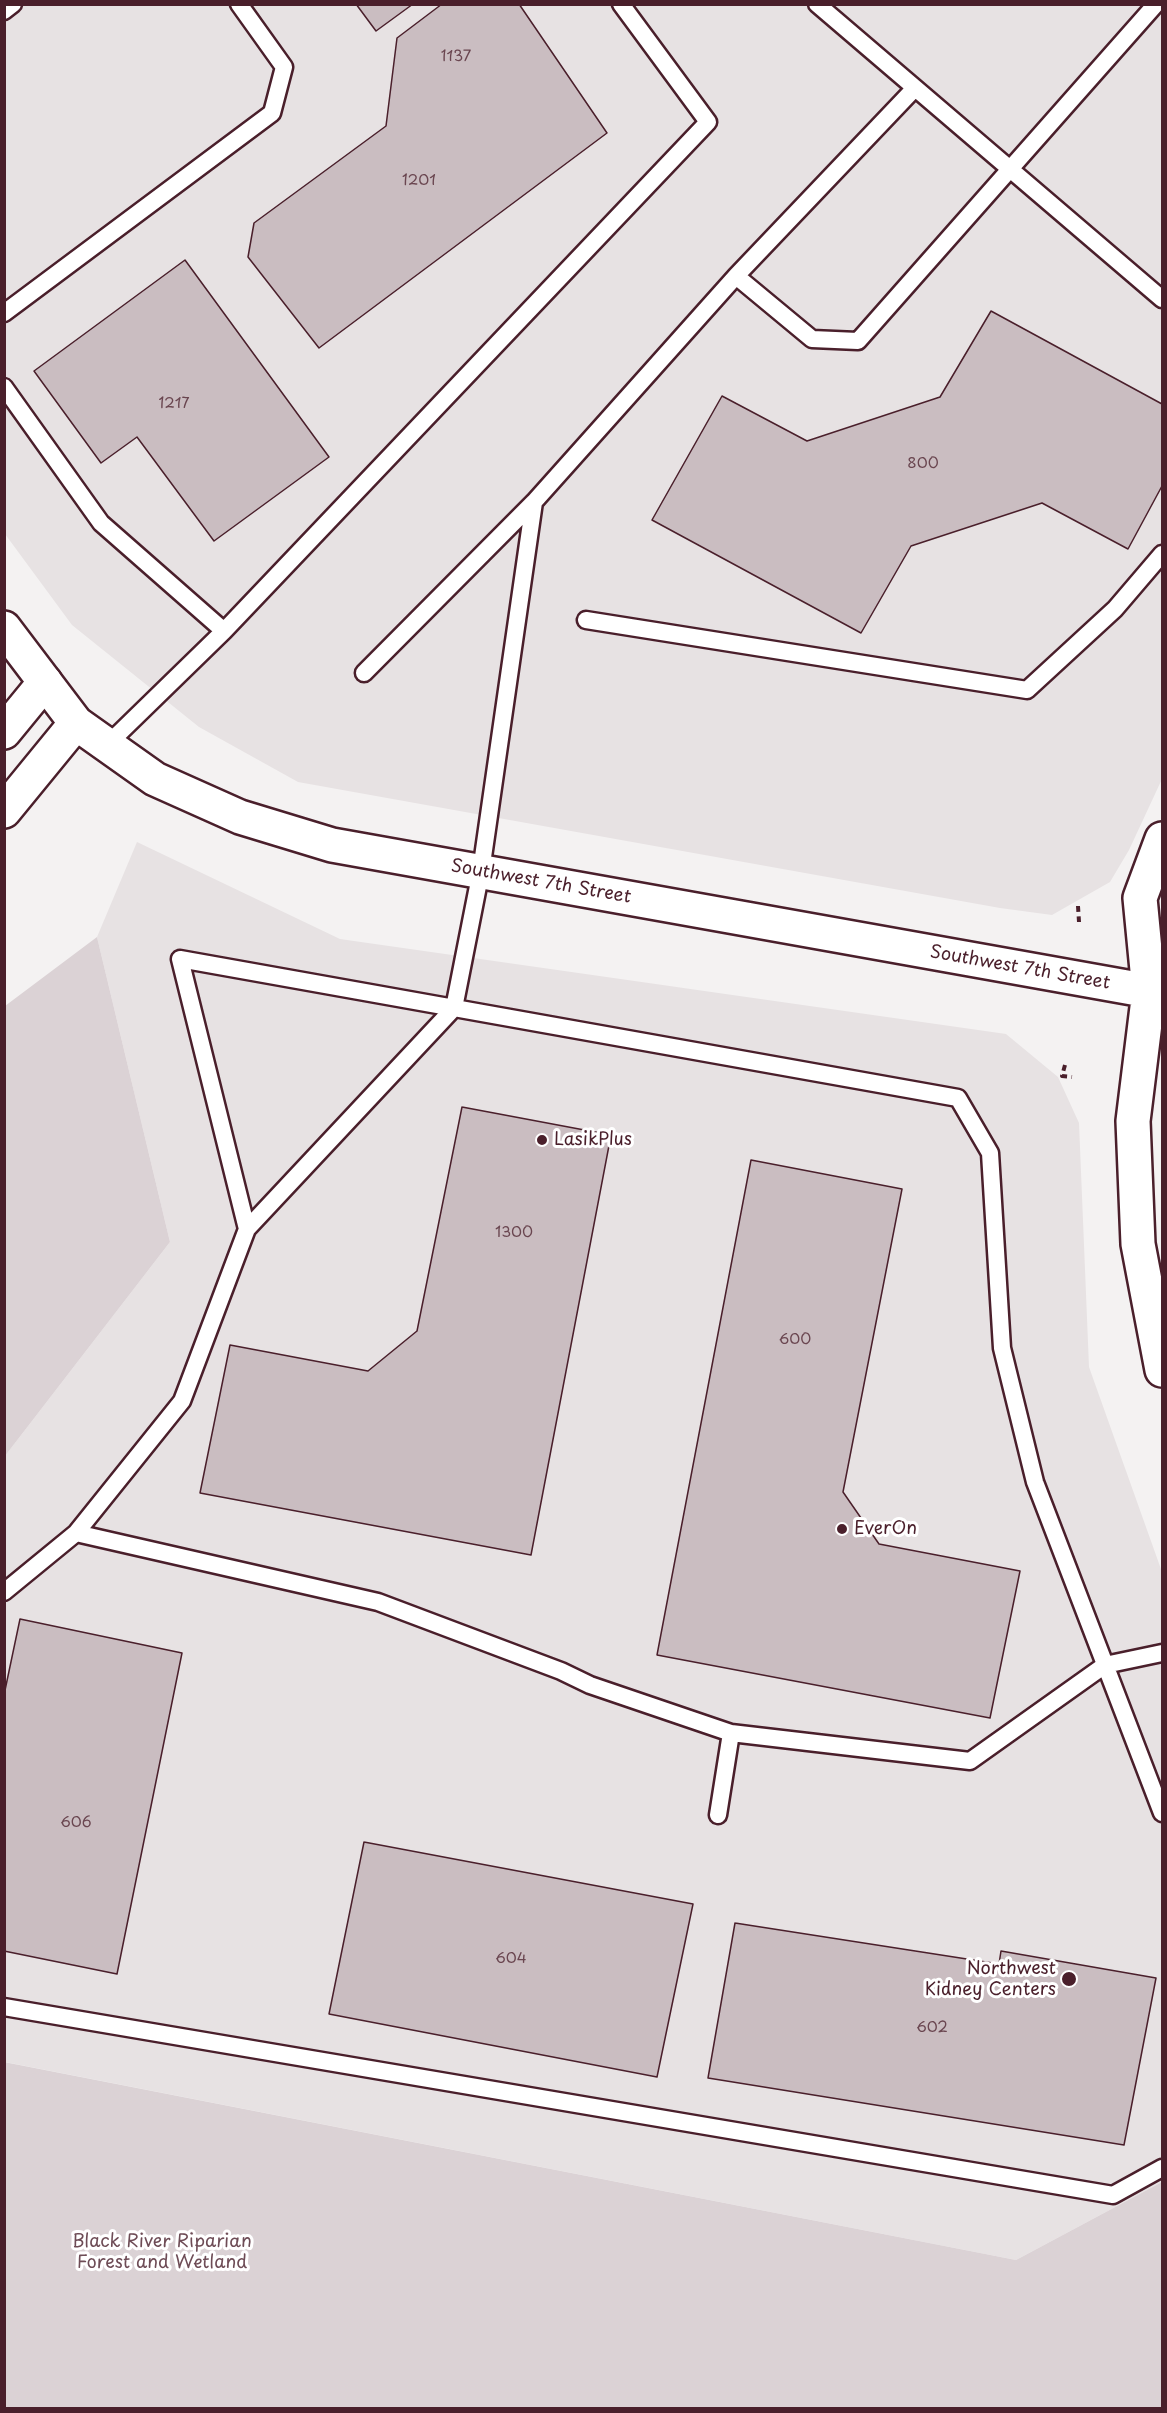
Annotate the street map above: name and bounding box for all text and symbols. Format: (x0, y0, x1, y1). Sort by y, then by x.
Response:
house number: 1137 (441, 48, 471, 66)
house number: 1201 (402, 172, 436, 190)
house number: 1217 (158, 395, 190, 413)
house number: 800 (907, 455, 939, 473)
street label: Southwest 7th Street (449, 856, 633, 908)
street label: Southwest 7th Street (928, 942, 1112, 994)
place label: LasikPlus (554, 1129, 632, 1151)
marker: LasikPlus (535, 1133, 549, 1147)
house number: 1300 (495, 1224, 533, 1242)
house number: 600 (779, 1331, 811, 1349)
place label: EverOn (854, 1518, 917, 1540)
marker: EverOn (835, 1522, 849, 1536)
house number: 606 (60, 1814, 92, 1832)
house number: 604 (495, 1950, 527, 1968)
place label: Northwest Kidney Centers (925, 1958, 1056, 2000)
marker: Northwest Kidney Centers (1060, 1970, 1078, 1988)
house number: 602 (916, 2019, 948, 2037)
park label: Black River Riparian Forest and Wetland (72, 2231, 252, 2274)

